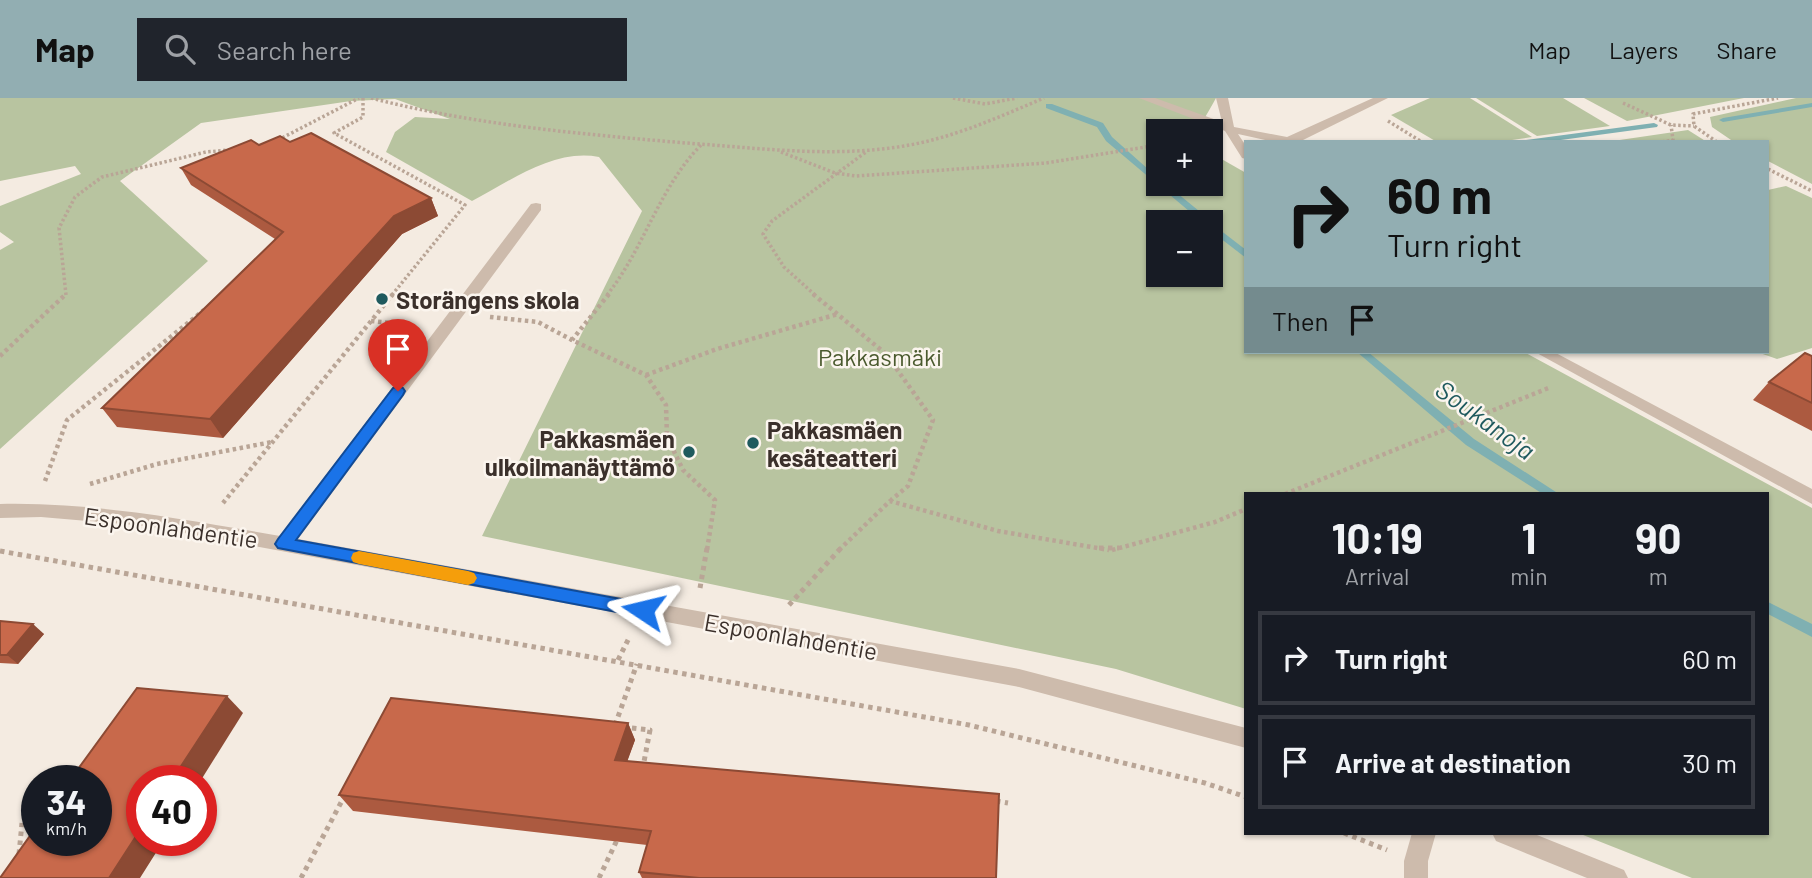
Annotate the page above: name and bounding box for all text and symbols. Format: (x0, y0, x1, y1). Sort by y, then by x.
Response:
search box (137, 18, 627, 81)
text: Map (35, 29, 95, 69)
icon: search (161, 30, 199, 68)
text: Search here (217, 34, 352, 65)
text: Map (1528, 35, 1571, 64)
text: Layers (1609, 35, 1678, 64)
text: Share (1716, 35, 1777, 64)
map controls (1146, 119, 1223, 287)
button: + (1146, 119, 1223, 196)
text: 60 m (1387, 165, 1492, 224)
icon: right (1272, 168, 1363, 259)
button: − (1146, 210, 1223, 287)
text: Turn right (1387, 225, 1522, 263)
place label: Storängens skola (396, 285, 580, 314)
marker: Storängens skola (374, 291, 390, 307)
icon: arrive (1343, 301, 1381, 339)
text: Then (1272, 305, 1329, 336)
pin (368, 319, 428, 391)
icon: arrive (379, 330, 417, 368)
park label: Pakkasmäki (818, 342, 942, 371)
water label: Soukanoja (1430, 373, 1542, 465)
place label: Pakkasmäen kesäteatteri (767, 415, 902, 472)
place label: Pakkasmäen ulkoilmanäyttämö (485, 424, 675, 481)
marker: Pakkasmäen kesäteatteri (745, 435, 761, 451)
marker: Pakkasmäen ulkoilmanäyttämö (681, 444, 697, 460)
street label: Espoonlahdentie (82, 500, 260, 554)
text: 10:19 (1332, 512, 1423, 562)
text: 1 (1522, 512, 1536, 562)
text: 90 (1635, 512, 1681, 562)
text: Arrival (1345, 562, 1409, 590)
text: min (1510, 562, 1548, 590)
text: m (1649, 562, 1668, 590)
position arrow (606, 573, 680, 647)
street label: Espoonlahdentie (702, 607, 880, 665)
icon: right (1276, 639, 1314, 677)
text: Turn right (1335, 643, 1448, 674)
text: 60 m (1682, 643, 1737, 674)
icon: arrive (1276, 743, 1314, 781)
text: Arrive at destination (1335, 747, 1571, 778)
text: 30 m (1682, 747, 1737, 778)
speed limit sign: 40 (126, 765, 217, 856)
text: 34 (46, 780, 87, 822)
text: km/h (46, 817, 87, 839)

